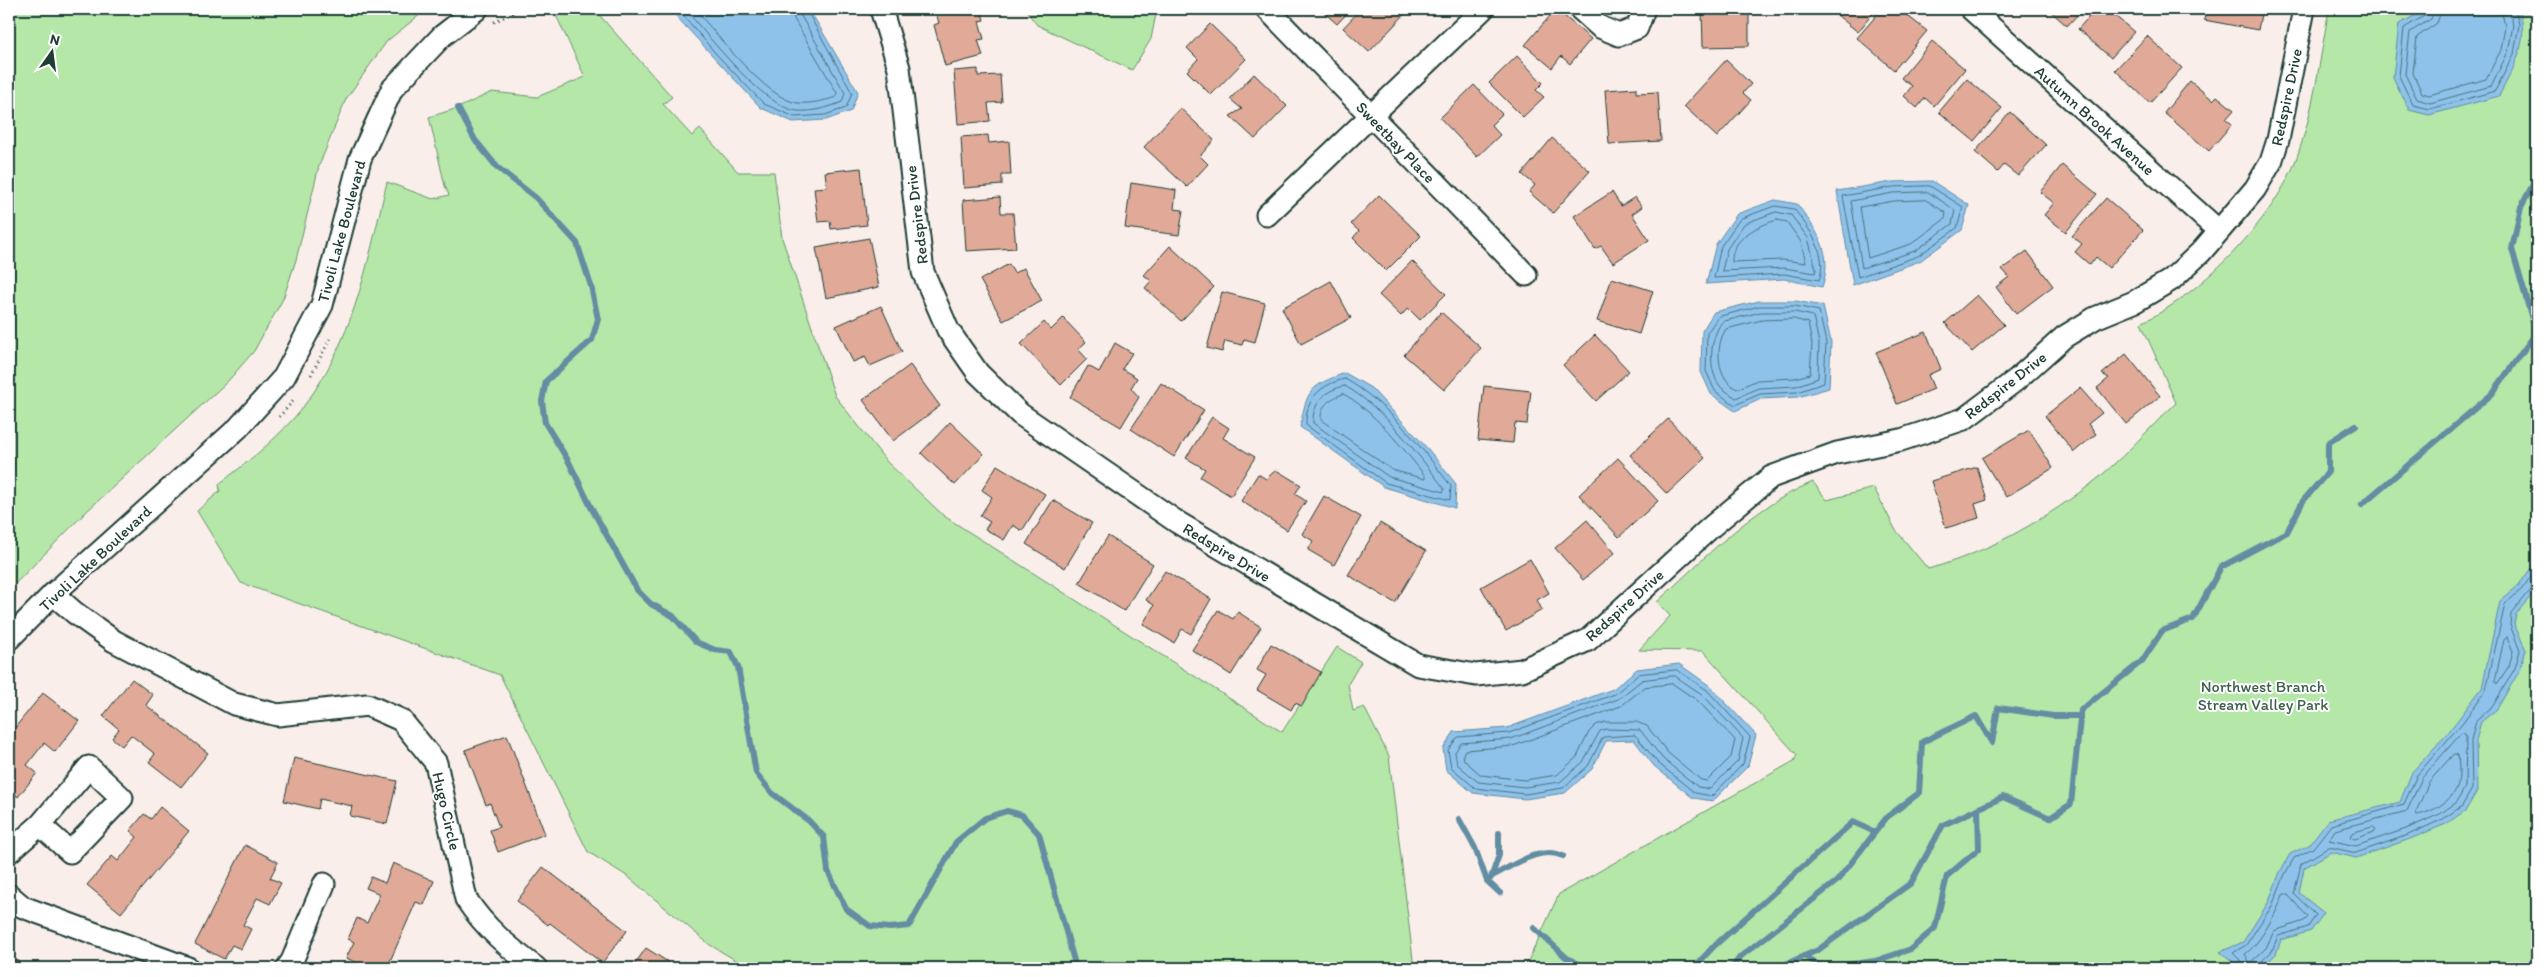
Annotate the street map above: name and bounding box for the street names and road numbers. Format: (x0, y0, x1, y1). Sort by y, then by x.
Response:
street label: Redspire Drive (2267, 47, 2306, 148)
street label: Autumn Brook Avenue (2031, 62, 2159, 179)
street label: Sweetbay Place (1352, 98, 1439, 187)
street label: Tivoli Lake Boulevard (313, 158, 370, 304)
street label: Redspire Drive (901, 165, 932, 265)
street label: Redspire Drive (1960, 347, 2050, 423)
street label: Tivoli Lake Boulevard (35, 501, 156, 615)
street label: Redspire Drive (1179, 519, 1274, 586)
street label: Redspire Drive (1581, 565, 1668, 646)
street label: Hugo Circle (428, 770, 465, 852)

